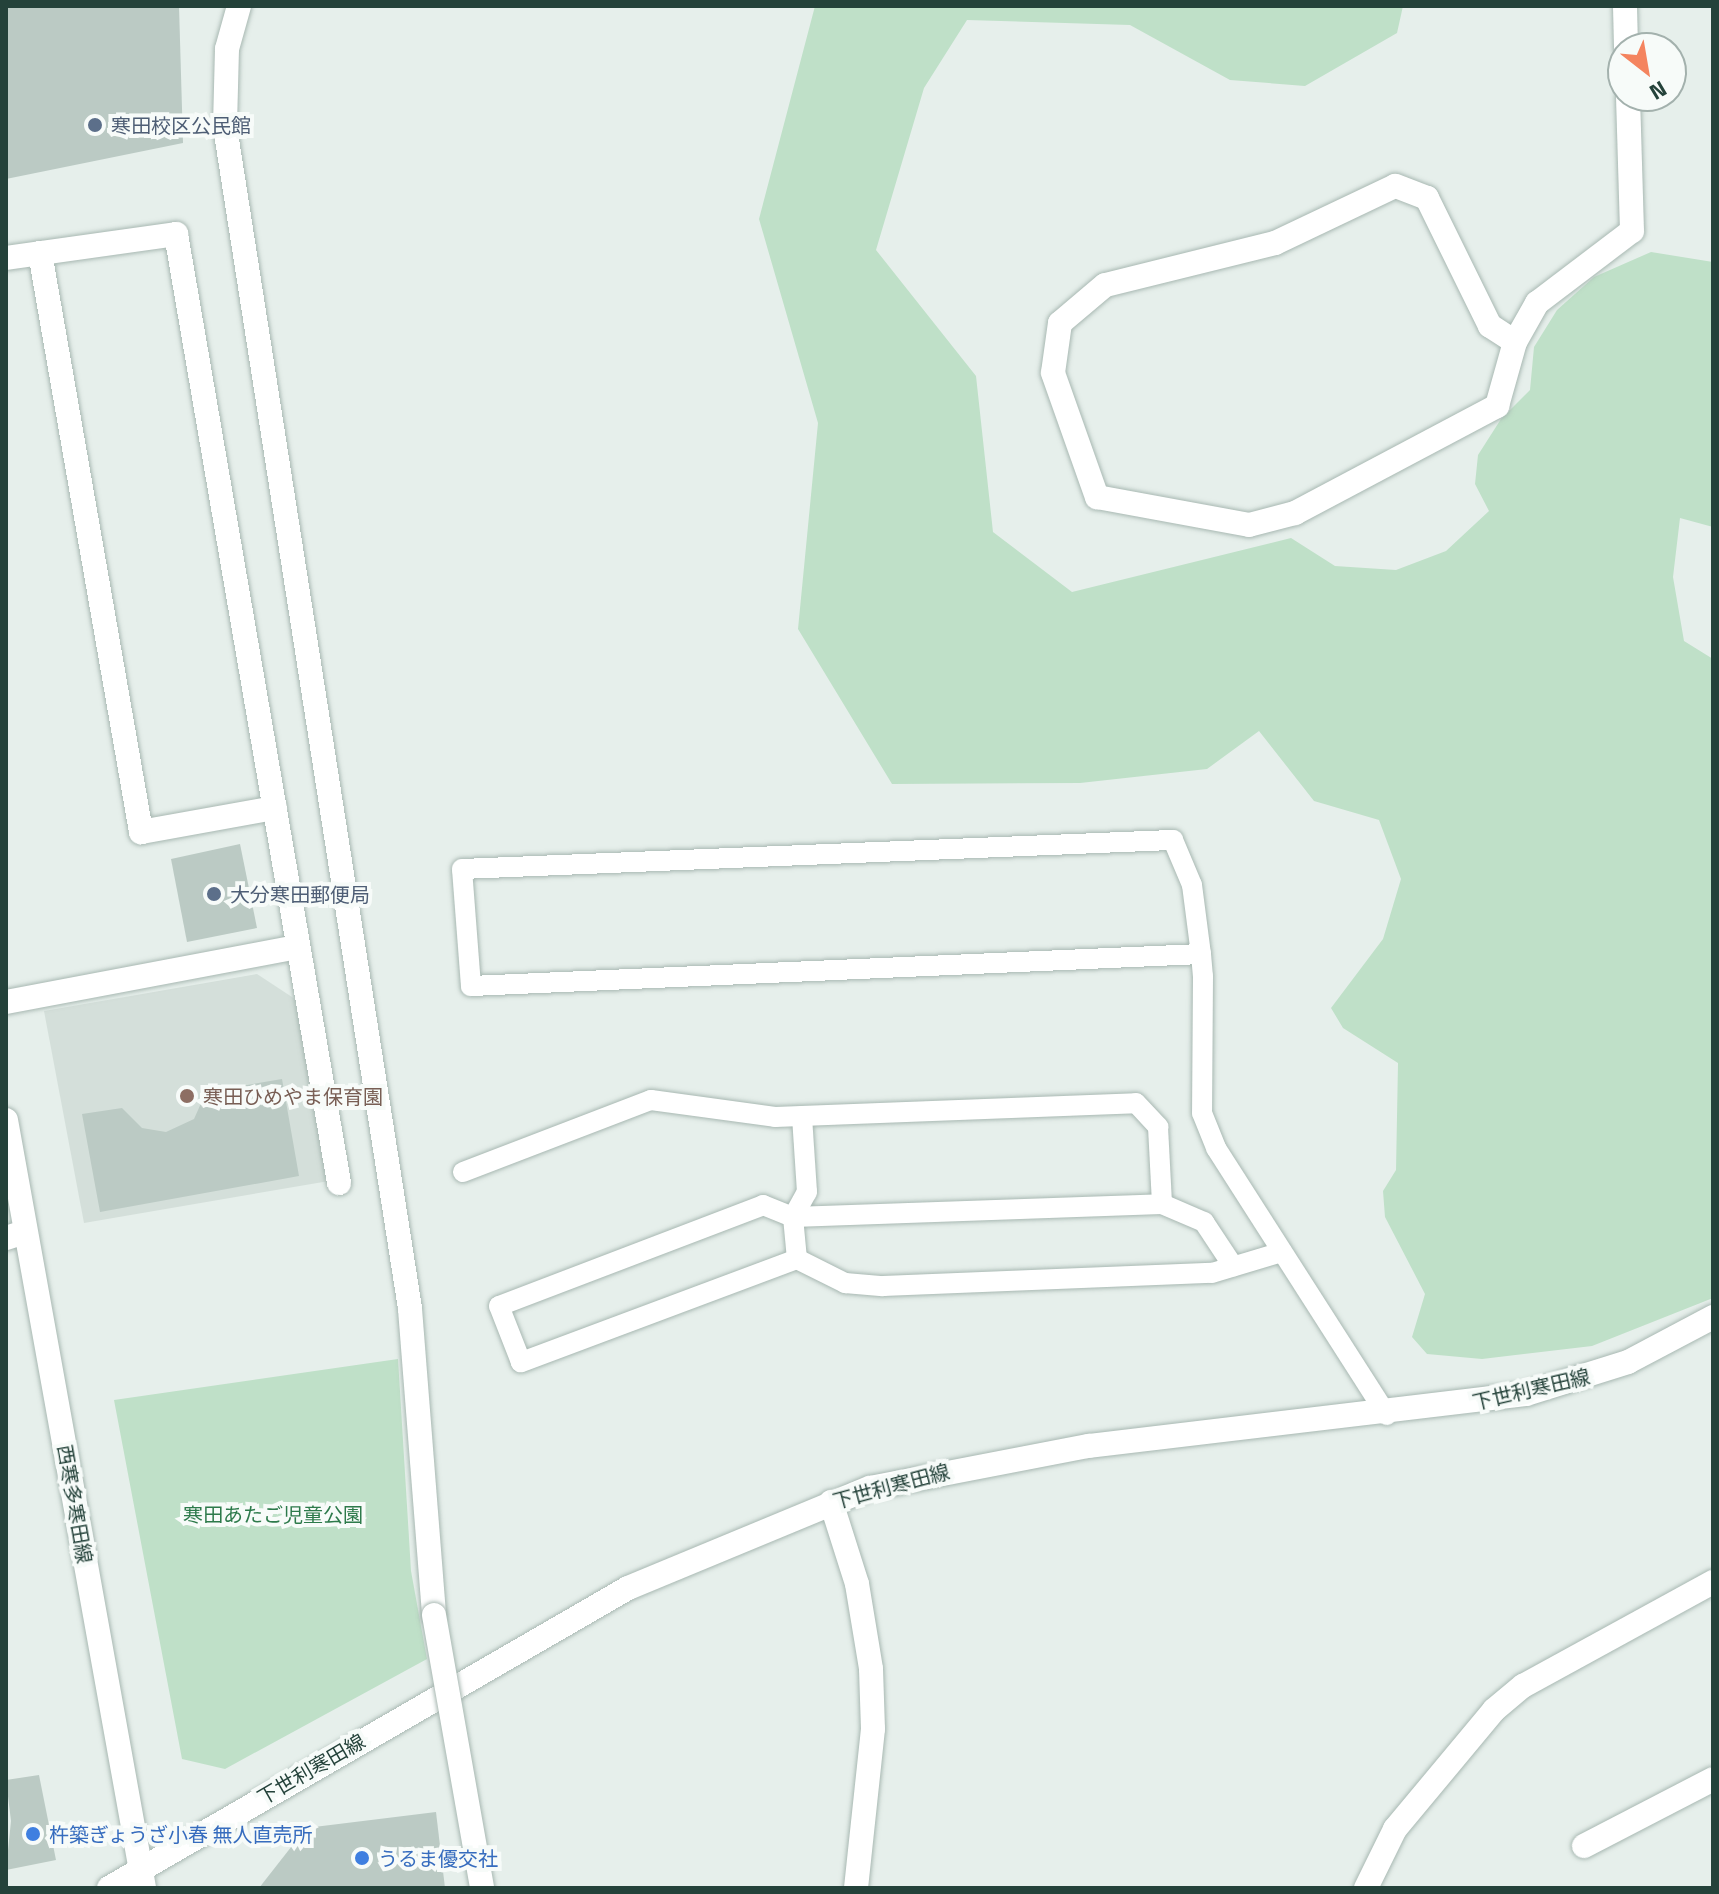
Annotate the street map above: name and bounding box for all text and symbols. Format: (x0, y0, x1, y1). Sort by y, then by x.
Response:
north arrow (1607, 32, 1687, 112)
text: N (1643, 72, 1674, 109)
place label: 寒田校区公民館 (111, 113, 251, 137)
marker: 寒田校区公民館 (86, 116, 104, 134)
place label: 大分寒田郵便局 (230, 882, 370, 906)
marker: 大分寒田郵便局 (205, 885, 223, 903)
place label: 寒田ひめやま保育園 (203, 1084, 383, 1108)
marker: 寒田ひめやま保育園 (178, 1087, 196, 1105)
street label: 下世利寒田線 (1470, 1364, 1592, 1414)
street label: 西寒多寒田線 (53, 1443, 97, 1565)
street label: 下世利寒田線 (830, 1459, 952, 1513)
park label: 寒田あたご児童公園 (183, 1502, 363, 1526)
street label: 下世利寒田線 (253, 1729, 369, 1809)
place label: 杵築ぎょうざ小春 無人直売所 (49, 1822, 313, 1846)
marker: 杵築ぎょうざ小春 無人直売所 (24, 1825, 42, 1843)
place label: うるま優交社 (378, 1846, 498, 1870)
marker: うるま優交社 (353, 1849, 371, 1867)

